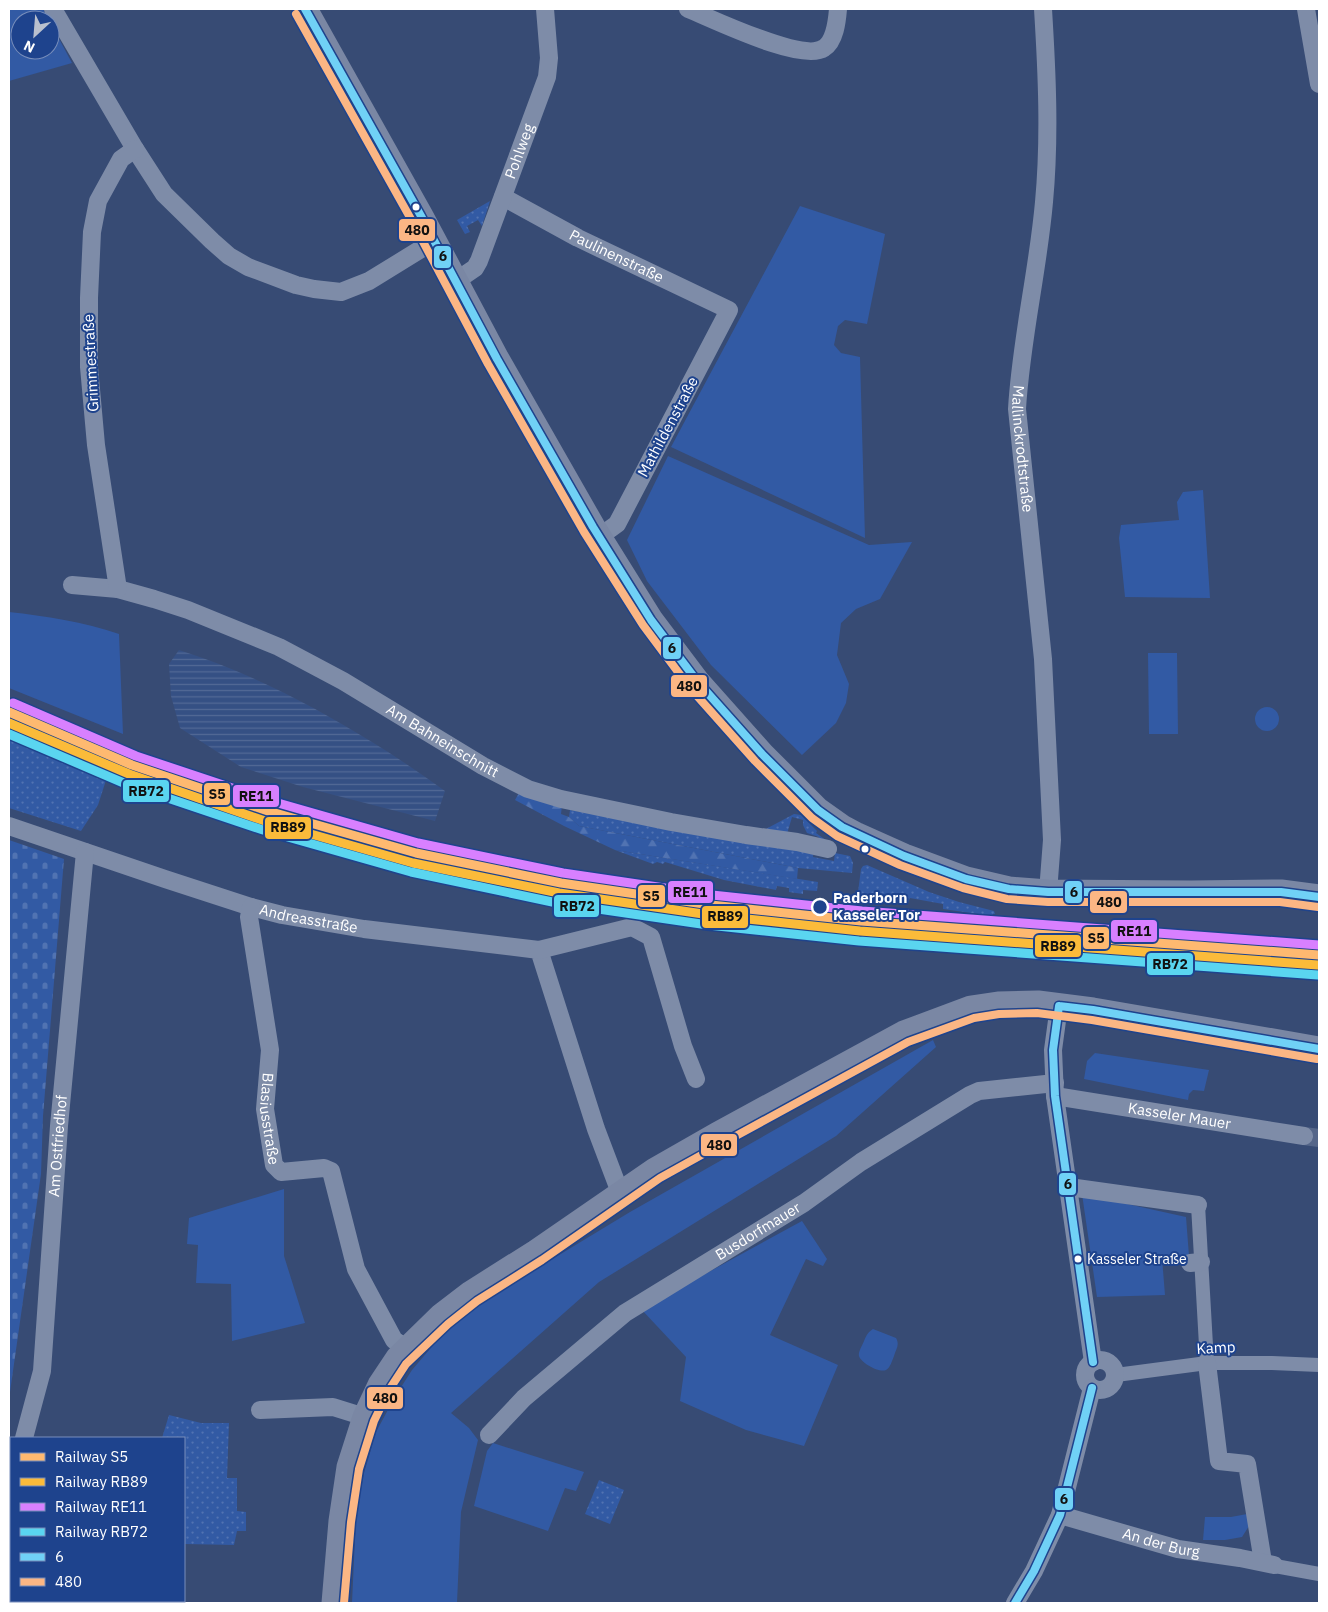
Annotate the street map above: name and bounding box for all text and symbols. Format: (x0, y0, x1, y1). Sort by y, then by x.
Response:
north arrow (10, 10, 60, 60)
text: N (21, 36, 38, 57)
street label: Pohlweg (500, 121, 538, 181)
unlabelled marker (411, 202, 421, 212)
line badge: 480 (398, 218, 436, 242)
text: 480 (404, 221, 430, 239)
street label: Paulinenstraße (566, 225, 667, 286)
line badge: 6 (433, 245, 452, 269)
text: 6 (439, 247, 447, 265)
street label: Grimmestraße (78, 314, 103, 412)
street label: Mathildenstraße (633, 373, 702, 480)
street label: Mallinckrodtstraße (1008, 384, 1038, 513)
line badge: 6 (662, 636, 682, 660)
text: 6 (668, 639, 676, 657)
line badge: 480 (670, 674, 708, 698)
text: 480 (676, 677, 702, 695)
street label: Am Bahneinschnitt (383, 700, 502, 781)
line badge: RB72 (122, 779, 170, 803)
text: RB72 (128, 782, 164, 800)
line badge: S5 (203, 782, 231, 806)
line badge: RE11 (232, 784, 280, 808)
text: S5 (208, 785, 226, 803)
text: RE11 (239, 787, 274, 805)
line badge: RB89 (264, 816, 312, 840)
text: RB89 (270, 818, 306, 836)
unlabelled marker (860, 844, 870, 854)
line badge: RE11 (667, 880, 714, 904)
line badge: 6 (1064, 880, 1083, 904)
text: RE11 (673, 883, 708, 901)
text: 6 (1070, 883, 1078, 901)
line badge: S5 (637, 884, 666, 908)
text: S5 (642, 887, 660, 905)
place label: Paderborn Kasseler Tor (833, 888, 920, 924)
line badge: 480 (1089, 890, 1128, 914)
text: 480 (1096, 893, 1122, 911)
line badge: RB72 (553, 894, 600, 918)
text: RB72 (559, 897, 595, 915)
marker: Paderborn Kasseler Tor (811, 898, 829, 916)
street label: Andreasstraße (257, 900, 359, 937)
line badge: RB89 (701, 905, 749, 929)
text: RB89 (707, 907, 743, 925)
line badge: RE11 (1110, 919, 1158, 943)
text: RE11 (1117, 922, 1152, 940)
line badge: S5 (1082, 926, 1110, 950)
text: S5 (1087, 929, 1105, 947)
line badge: RB89 (1034, 934, 1082, 958)
text: RB89 (1040, 937, 1076, 955)
line badge: RB72 (1146, 952, 1194, 976)
text: RB72 (1152, 955, 1188, 973)
street label: Blasiusstraße (256, 1072, 284, 1166)
street label: Am Ostfriedhof (44, 1094, 71, 1197)
street label: Kasseler Mauer (1127, 1098, 1233, 1133)
line badge: 480 (700, 1133, 738, 1157)
text: 480 (706, 1136, 732, 1154)
line badge: 6 (1058, 1172, 1077, 1196)
text: 6 (1064, 1175, 1072, 1193)
street label: Busdorfmauer (712, 1197, 804, 1264)
place label: Kasseler Straße (1087, 1250, 1187, 1268)
marker: Kasseler Straße (1073, 1254, 1083, 1264)
street label: Kamp (1196, 1337, 1236, 1358)
line badge: 480 (366, 1386, 404, 1410)
text: 480 (372, 1389, 398, 1407)
legend (10, 1437, 185, 1602)
text: Railway S5 (55, 1447, 128, 1466)
text: Railway RB89 (55, 1472, 148, 1491)
line badge: 6 (1054, 1487, 1074, 1511)
text: 6 (1060, 1490, 1068, 1508)
text: Railway RE11 (55, 1497, 147, 1516)
text: Railway RB72 (55, 1522, 148, 1541)
street label: An der Burg (1120, 1524, 1201, 1561)
text: 6 (55, 1547, 64, 1566)
text: 480 (55, 1572, 82, 1591)

